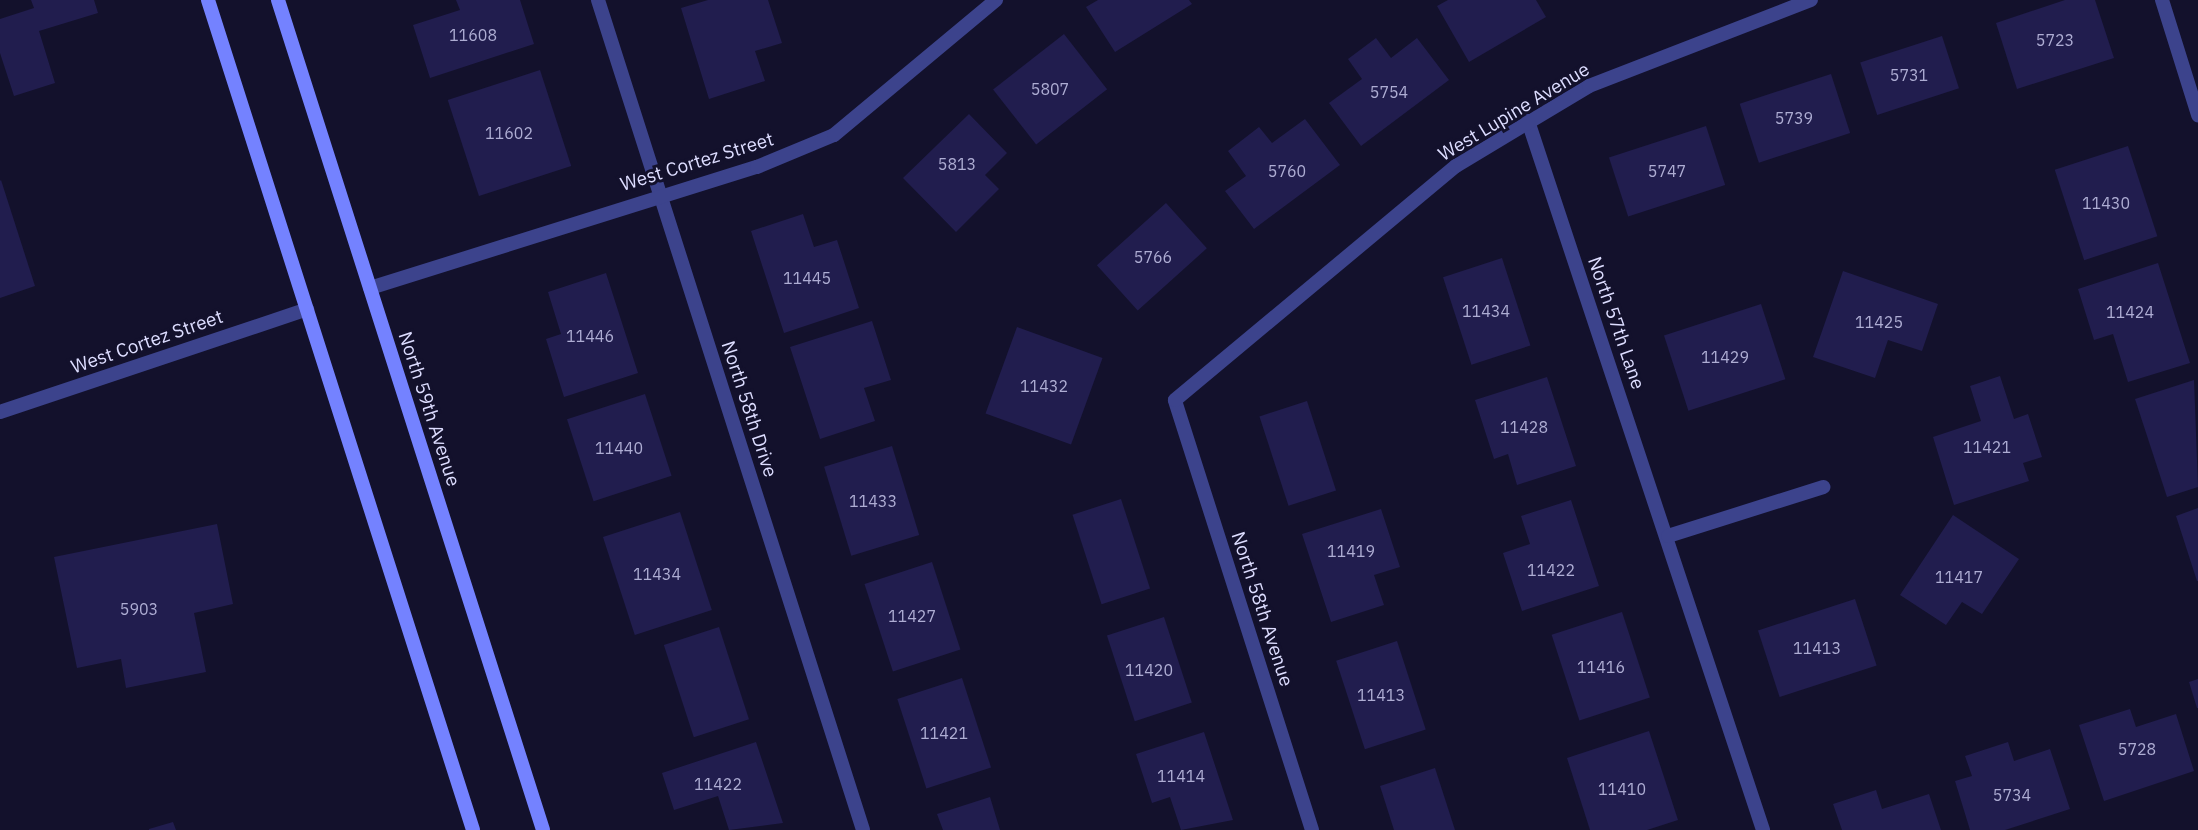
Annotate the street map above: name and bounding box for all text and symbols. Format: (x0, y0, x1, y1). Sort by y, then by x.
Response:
house number: 11608 (449, 25, 497, 45)
house number: 5723 (2036, 30, 2074, 50)
street label: West Lupine Avenue (1434, 58, 1594, 166)
house number: 5731 (1890, 65, 1928, 85)
house number: 5807 (1031, 79, 1069, 99)
house number: 5754 (1370, 82, 1408, 102)
house number: 5739 (1775, 108, 1813, 128)
house number: 11602 (485, 123, 533, 143)
street label: West Cortez Street (618, 128, 776, 196)
house number: 5813 (938, 154, 976, 174)
house number: 5760 (1268, 161, 1306, 181)
house number: 5747 (1648, 161, 1686, 181)
house number: 11430 (2082, 193, 2130, 213)
house number: 5766 (1134, 247, 1172, 267)
street label: North 57th Lane (1583, 254, 1649, 392)
house number: 11445 (783, 268, 831, 288)
house number: 11434 (1462, 301, 1510, 321)
house number: 11424 (2106, 302, 2154, 322)
street label: West Cortez Street (68, 305, 226, 379)
house number: 11425 (1855, 312, 1903, 332)
house number: 11446 (566, 326, 614, 346)
street label: North 59th Avenue (393, 329, 465, 489)
street label: North 58th Drive (716, 338, 782, 480)
house number: 11429 (1701, 347, 1749, 367)
house number: 11432 (1020, 376, 1068, 396)
house number: 11428 (1500, 417, 1548, 437)
house number: 11421 (1963, 437, 2011, 457)
house number: 11440 (595, 438, 643, 458)
house number: 11433 (849, 491, 897, 511)
street label: North 58th Avenue (1226, 529, 1298, 689)
house number: 11419 (1327, 541, 1375, 561)
house number: 11422 (1527, 560, 1575, 580)
house number: 11434 (633, 564, 681, 584)
house number: 11417 (1935, 567, 1983, 587)
house number: 5903 (120, 599, 158, 619)
house number: 11427 (888, 606, 936, 626)
house number: 11413 (1793, 638, 1841, 658)
house number: 11416 (1577, 657, 1625, 677)
house number: 11420 (1125, 660, 1173, 680)
house number: 11413 (1357, 685, 1405, 705)
house number: 11421 (920, 723, 968, 743)
house number: 5728 (2118, 739, 2156, 759)
house number: 11414 (1157, 766, 1205, 786)
house number: 11422 (694, 774, 742, 794)
house number: 11410 (1598, 779, 1646, 799)
house number: 5734 (1993, 785, 2031, 805)

